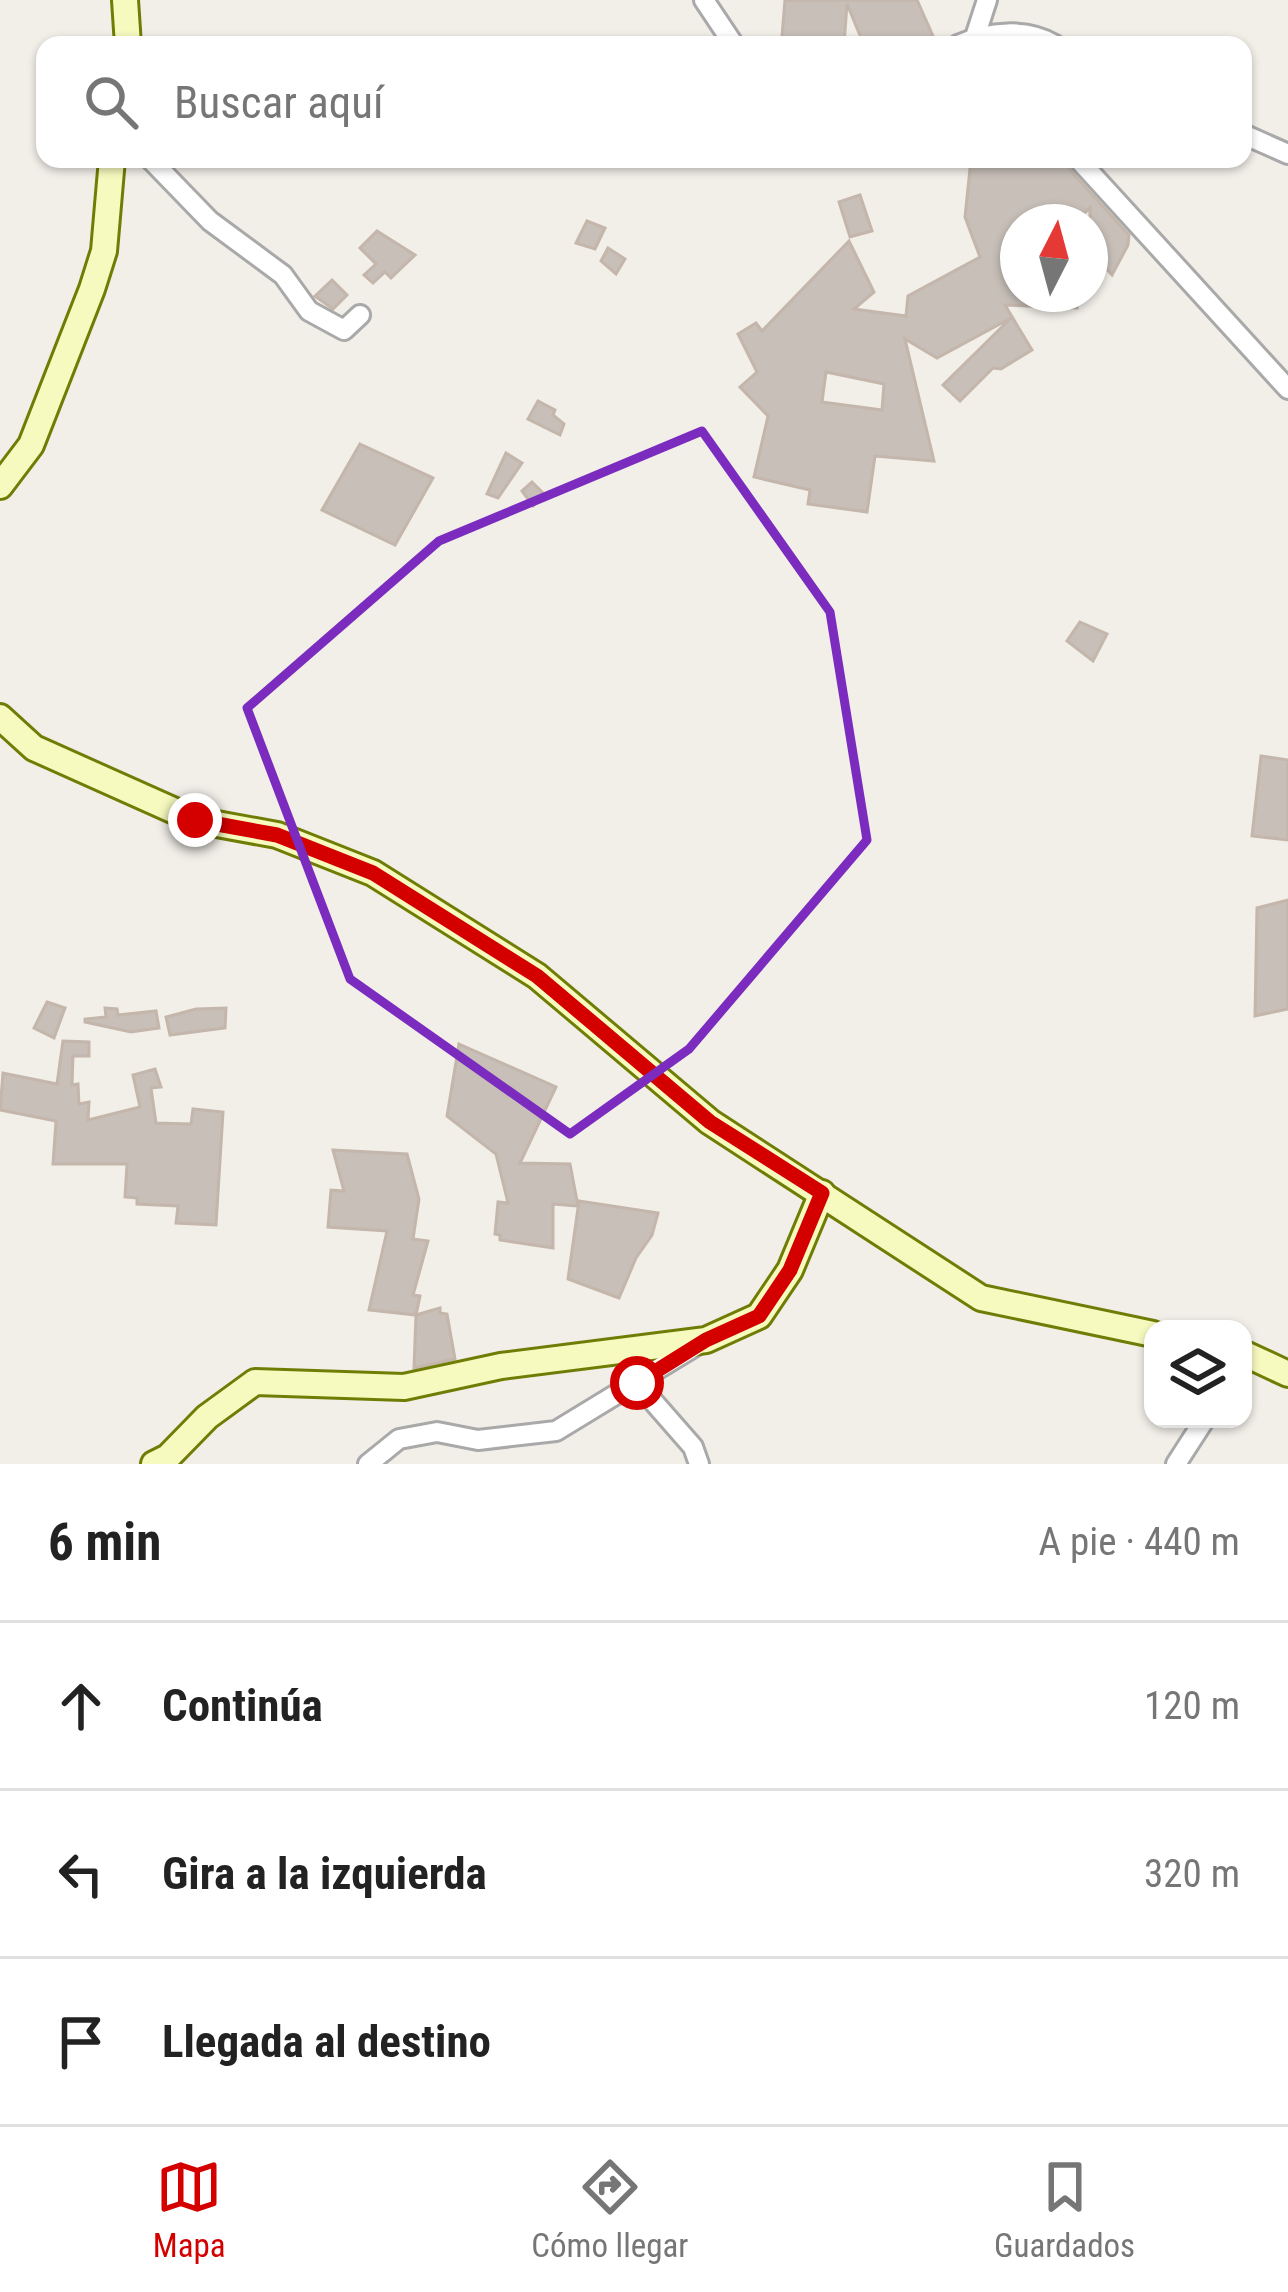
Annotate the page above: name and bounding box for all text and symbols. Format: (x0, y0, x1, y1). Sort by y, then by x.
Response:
search box (36, 36, 1252, 168)
icon: search (78, 69, 144, 135)
text: Buscar aquí (174, 76, 384, 129)
north arrow (1000, 204, 1108, 312)
route end (168, 793, 222, 847)
map controls (1144, 1320, 1252, 1428)
button: layers (1144, 1320, 1252, 1428)
route start (610, 1356, 664, 1410)
text: 6 min (48, 1513, 161, 1572)
text: A pie · 440 m (1039, 1519, 1240, 1565)
icon: ahead (48, 1673, 114, 1739)
text: Continúa (162, 1679, 323, 1732)
text: 120 m (1144, 1683, 1240, 1729)
icon: left (48, 1841, 114, 1907)
text: Gira a la izquierda (162, 1847, 487, 1900)
text: 320 m (1144, 1851, 1240, 1897)
icon: arrive (48, 2009, 114, 2075)
text: Llegada al destino (162, 2015, 491, 2068)
tab: Mapa (153, 2154, 226, 2265)
tab: Cómo llegar (531, 2154, 688, 2265)
tab: Guardados (994, 2154, 1135, 2265)

